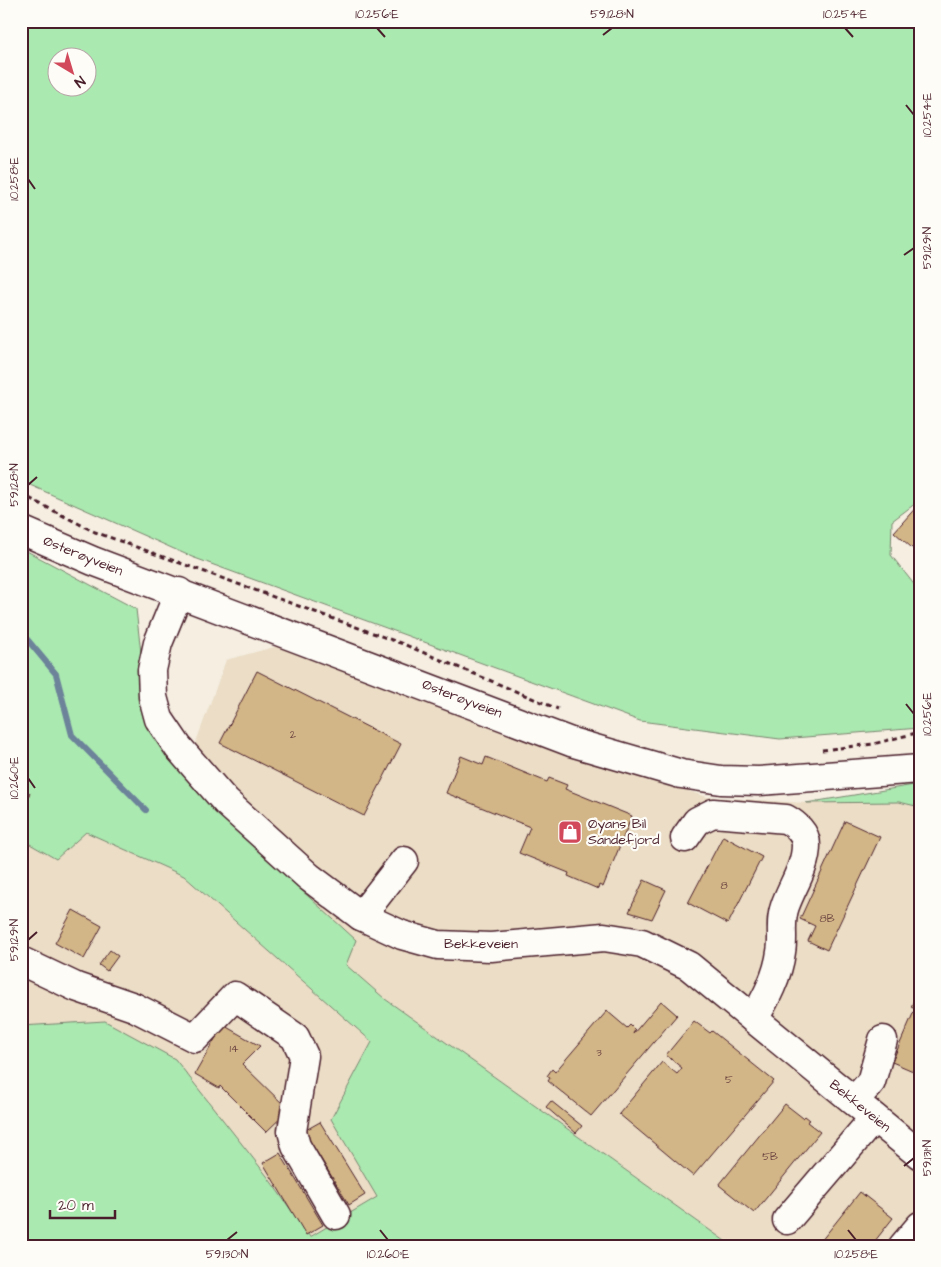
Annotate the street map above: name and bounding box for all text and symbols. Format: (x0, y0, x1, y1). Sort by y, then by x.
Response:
text: 10.256°E (355, 6, 399, 23)
text: 59.128°N (590, 6, 634, 23)
text: 10.254°E (823, 6, 867, 23)
north arrow (48, 48, 98, 98)
text: N (70, 71, 89, 92)
text: 10.254°E (919, 93, 936, 137)
text: 10.258°E (6, 157, 23, 201)
text: 59.129°N (919, 226, 936, 269)
text: 59.128°N (6, 463, 23, 507)
street label: Østerøyveien (40, 531, 126, 581)
street label: Østerøyveien (419, 675, 505, 723)
text: 10.256°E (919, 692, 936, 736)
house number: 2 (290, 727, 297, 742)
text: 10.260°E (6, 757, 23, 799)
place label: Øyans Bil Sandefjord (588, 814, 659, 850)
shop icon: Øyans Bil Sandefjord (557, 819, 583, 845)
house number: 8 (720, 878, 728, 893)
house number: 8B (820, 911, 835, 926)
text: 59.129°N (6, 918, 23, 961)
street label: Bekkeveien (444, 934, 518, 954)
house number: 14 (230, 1041, 239, 1056)
house number: 3 (596, 1045, 602, 1060)
house number: 5 (725, 1072, 733, 1087)
street label: Bekkeveien (825, 1075, 895, 1137)
text: 59.131°N (919, 1139, 936, 1176)
house number: 5B (762, 1149, 778, 1164)
scale bar (50, 1187, 115, 1219)
text: 20 m (58, 1195, 94, 1216)
text: 59.130°N (206, 1246, 249, 1263)
text: 10.260°E (367, 1246, 409, 1263)
text: 10.258°E (834, 1246, 878, 1263)

